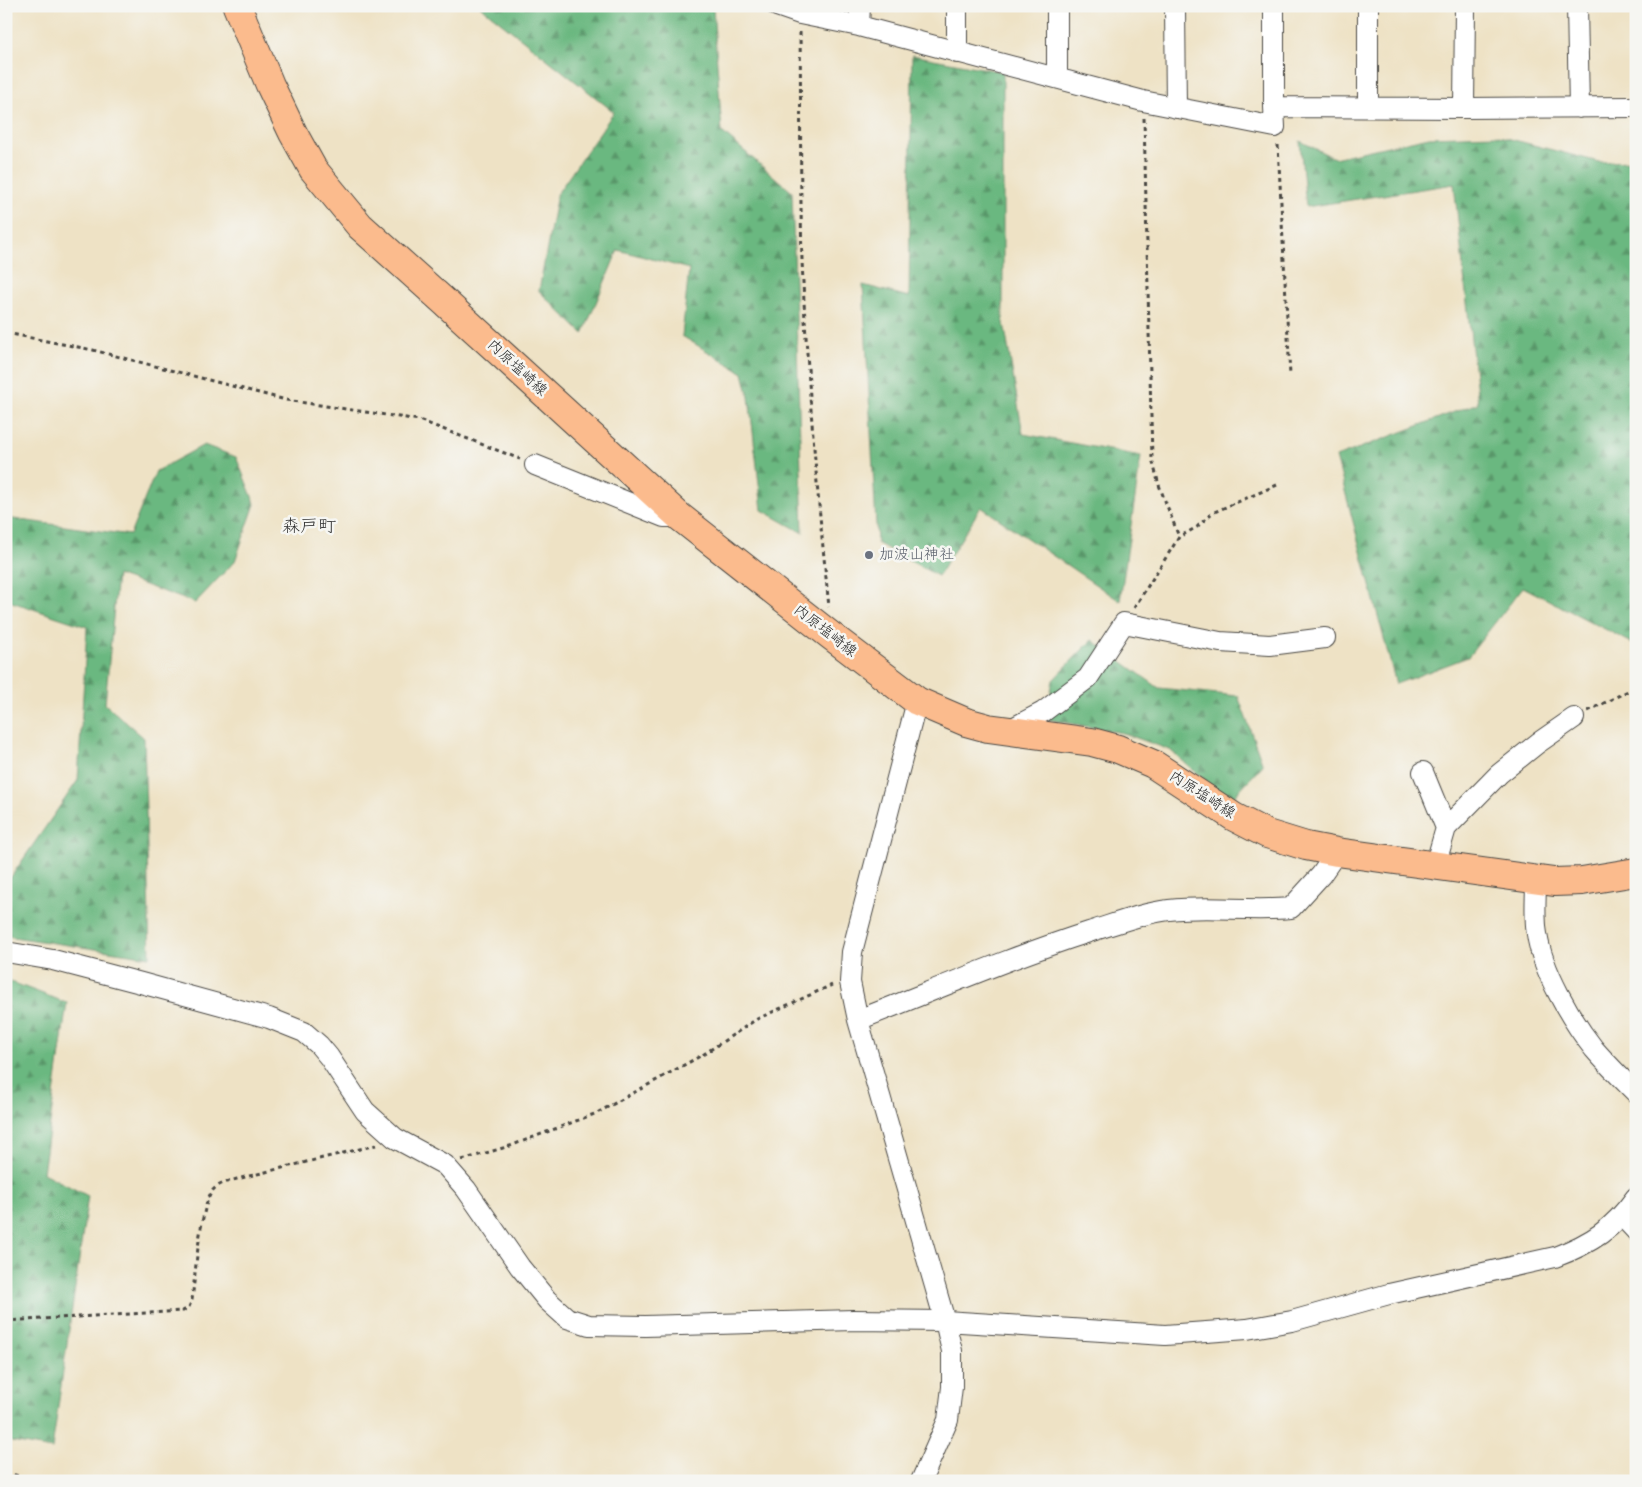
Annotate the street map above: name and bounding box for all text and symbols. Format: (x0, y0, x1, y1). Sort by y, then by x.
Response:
street label: 内原塩崎線 (483, 335, 551, 401)
district label: 森戸町 (282, 515, 336, 539)
place label: 加波山神社 (879, 545, 954, 565)
marker: 加波山神社 (863, 549, 875, 561)
street label: 内原塩崎線 (789, 600, 861, 662)
street label: 内原塩崎線 (1165, 766, 1239, 824)

